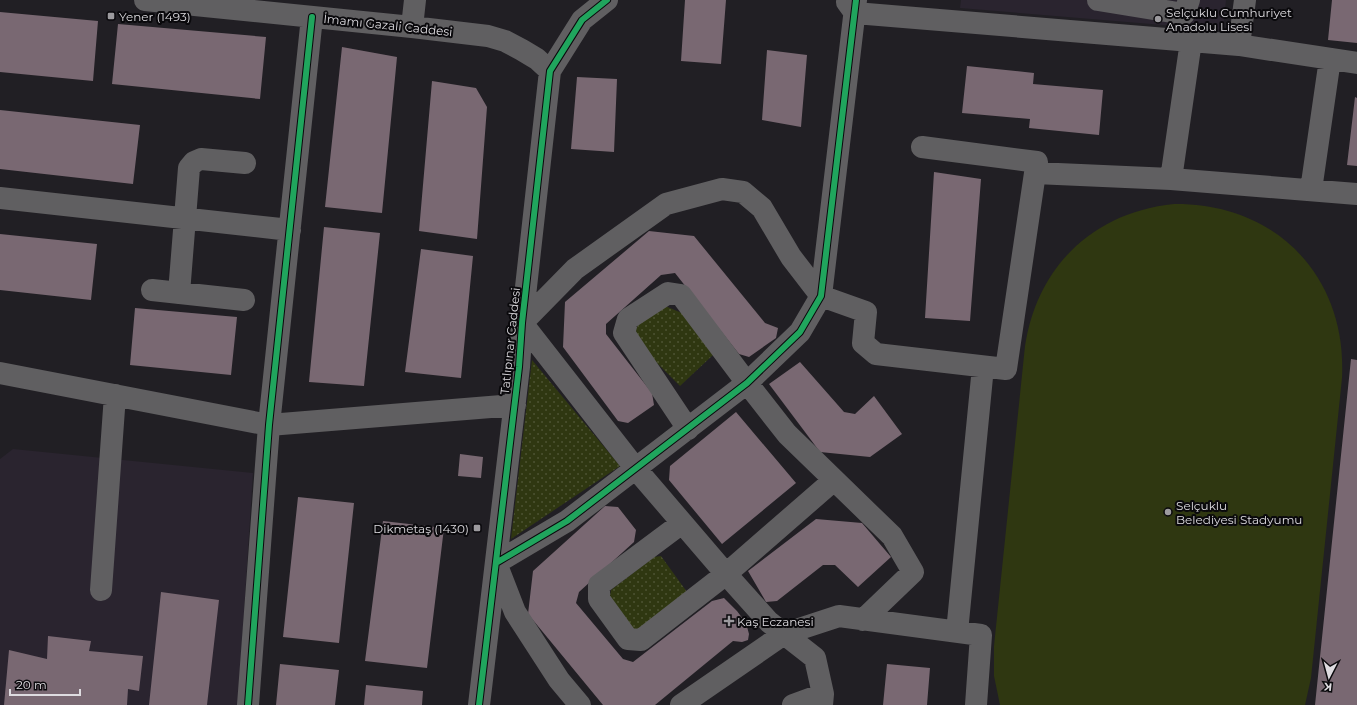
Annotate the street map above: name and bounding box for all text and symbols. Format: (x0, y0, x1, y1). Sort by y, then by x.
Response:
place label: Selçuklu Cumhuriyet Anadolu Lisesi (1166, 5, 1292, 34)
place label: Yener (1493) (119, 9, 191, 24)
marker: Yener (1493) (106, 11, 116, 21)
street label: İmamı Gazali Caddesi (323, 11, 453, 39)
marker: Selçuklu Cumhuriyet Anadolu Lisesi (1153, 14, 1163, 24)
street label: Tatlıpınar Caddesi (497, 287, 523, 395)
place label: Selçuklu Belediyesi Stadyumu (1176, 498, 1302, 527)
marker: Selçuklu Belediyesi Stadyumu (1163, 507, 1173, 517)
place label: Dikmetaş (1430) (373, 521, 469, 536)
marker: Dikmetaş (1430) (472, 523, 482, 533)
place label: Kaş Eczanesi (737, 614, 814, 629)
marker: Kaş Eczanesi (724, 616, 734, 626)
north arrow (1309, 657, 1349, 697)
scale bar (10, 671, 80, 697)
text: 20 m (16, 677, 47, 692)
text: K (1322, 679, 1333, 694)

